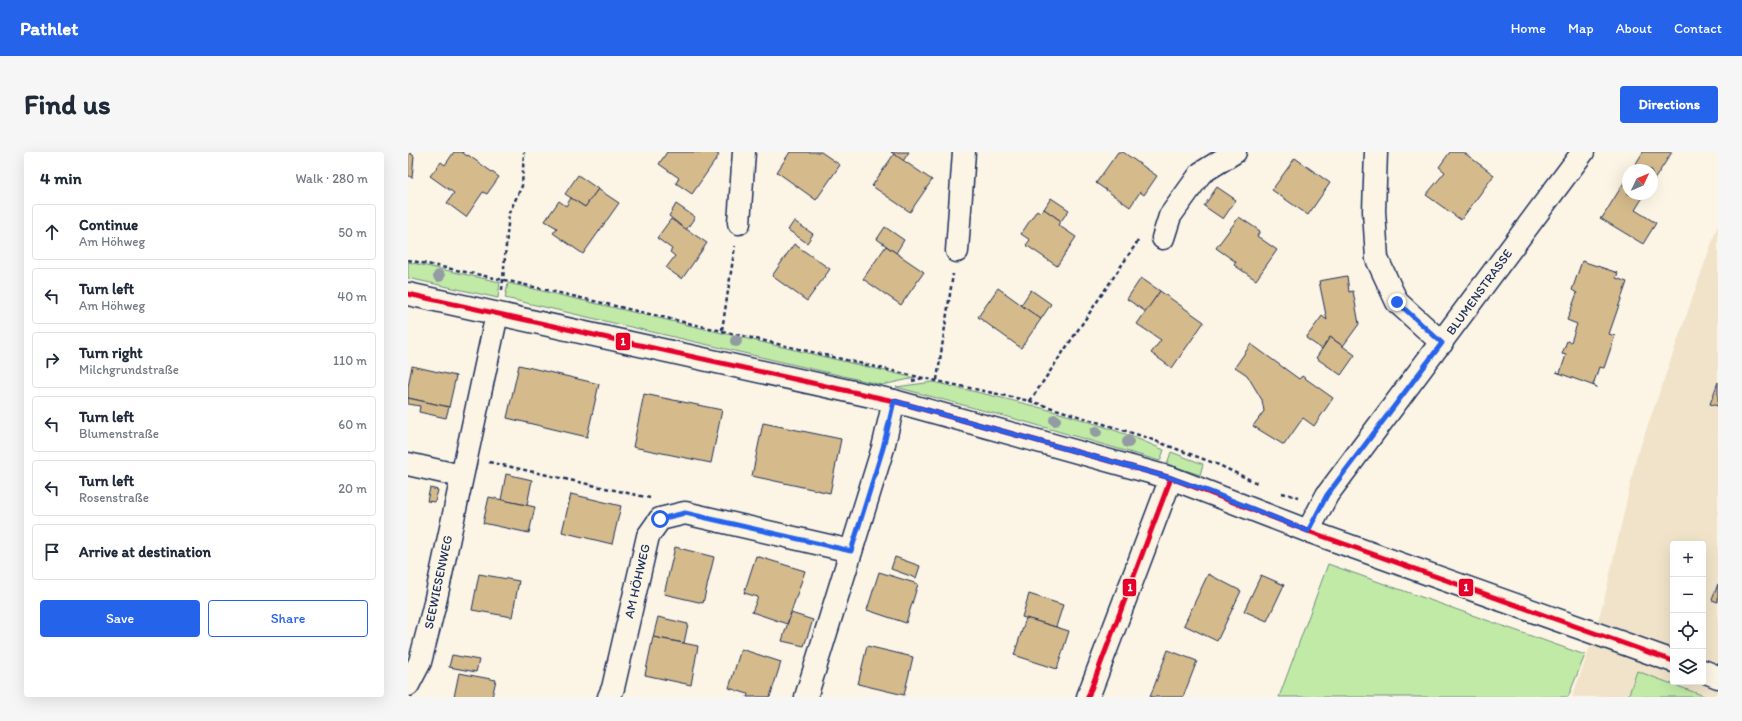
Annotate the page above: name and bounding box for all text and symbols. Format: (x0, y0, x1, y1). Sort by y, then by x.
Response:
text: Pathlet (20, 17, 78, 40)
text: Home (1511, 20, 1546, 37)
text: Map (1568, 20, 1594, 37)
text: About (1616, 20, 1652, 37)
text: Contact (1674, 20, 1722, 37)
button: Directions (1620, 86, 1718, 123)
text: Find us (24, 87, 111, 121)
north arrow (1622, 164, 1658, 200)
text: 4 min (40, 168, 82, 188)
text: Walk · 280 m (295, 171, 368, 186)
text: Continue (79, 216, 138, 234)
icon: ahead (41, 221, 63, 243)
text: 50 m (338, 225, 367, 240)
text: Am Höhweg (79, 234, 145, 249)
street label: BLUMENSTRASSE (1443, 246, 1515, 338)
text: Turn left (79, 280, 134, 298)
icon: left (41, 285, 63, 307)
text: 40 m (337, 289, 367, 304)
route end (1388, 293, 1406, 311)
text: Am Höhweg (79, 298, 145, 313)
line badge: 1 (615, 332, 631, 351)
text: 1 (620, 335, 626, 348)
text: Turn right (79, 344, 143, 362)
icon: right (41, 349, 63, 371)
text: 110 m (333, 353, 367, 368)
text: Milchgrundstraße (79, 362, 179, 377)
text: Turn left (79, 408, 134, 426)
icon: left (41, 413, 63, 435)
text: 60 m (338, 417, 367, 432)
text: Blumenstraße (79, 426, 159, 441)
text: Turn left (79, 472, 134, 490)
icon: left (41, 477, 63, 499)
text: 20 m (338, 481, 367, 496)
text: Rosenstraße (79, 490, 149, 505)
route start (651, 510, 669, 528)
street label: SEEWIESENWEG (421, 534, 455, 630)
icon: arrive (41, 541, 63, 563)
map controls (1670, 541, 1706, 685)
button: + (1670, 541, 1706, 577)
street label: AM HÖHWEG (621, 542, 653, 620)
text: Arrive at destination (79, 543, 211, 561)
button: − (1670, 577, 1706, 613)
line badge: 1 (1122, 578, 1137, 597)
line badge: 1 (1458, 578, 1474, 597)
text: 1 (1127, 581, 1133, 594)
text: 1 (1463, 581, 1469, 594)
button: Save (40, 600, 200, 637)
button: Share (208, 600, 368, 637)
button: locate (1670, 613, 1706, 649)
button: layers (1670, 649, 1706, 685)

